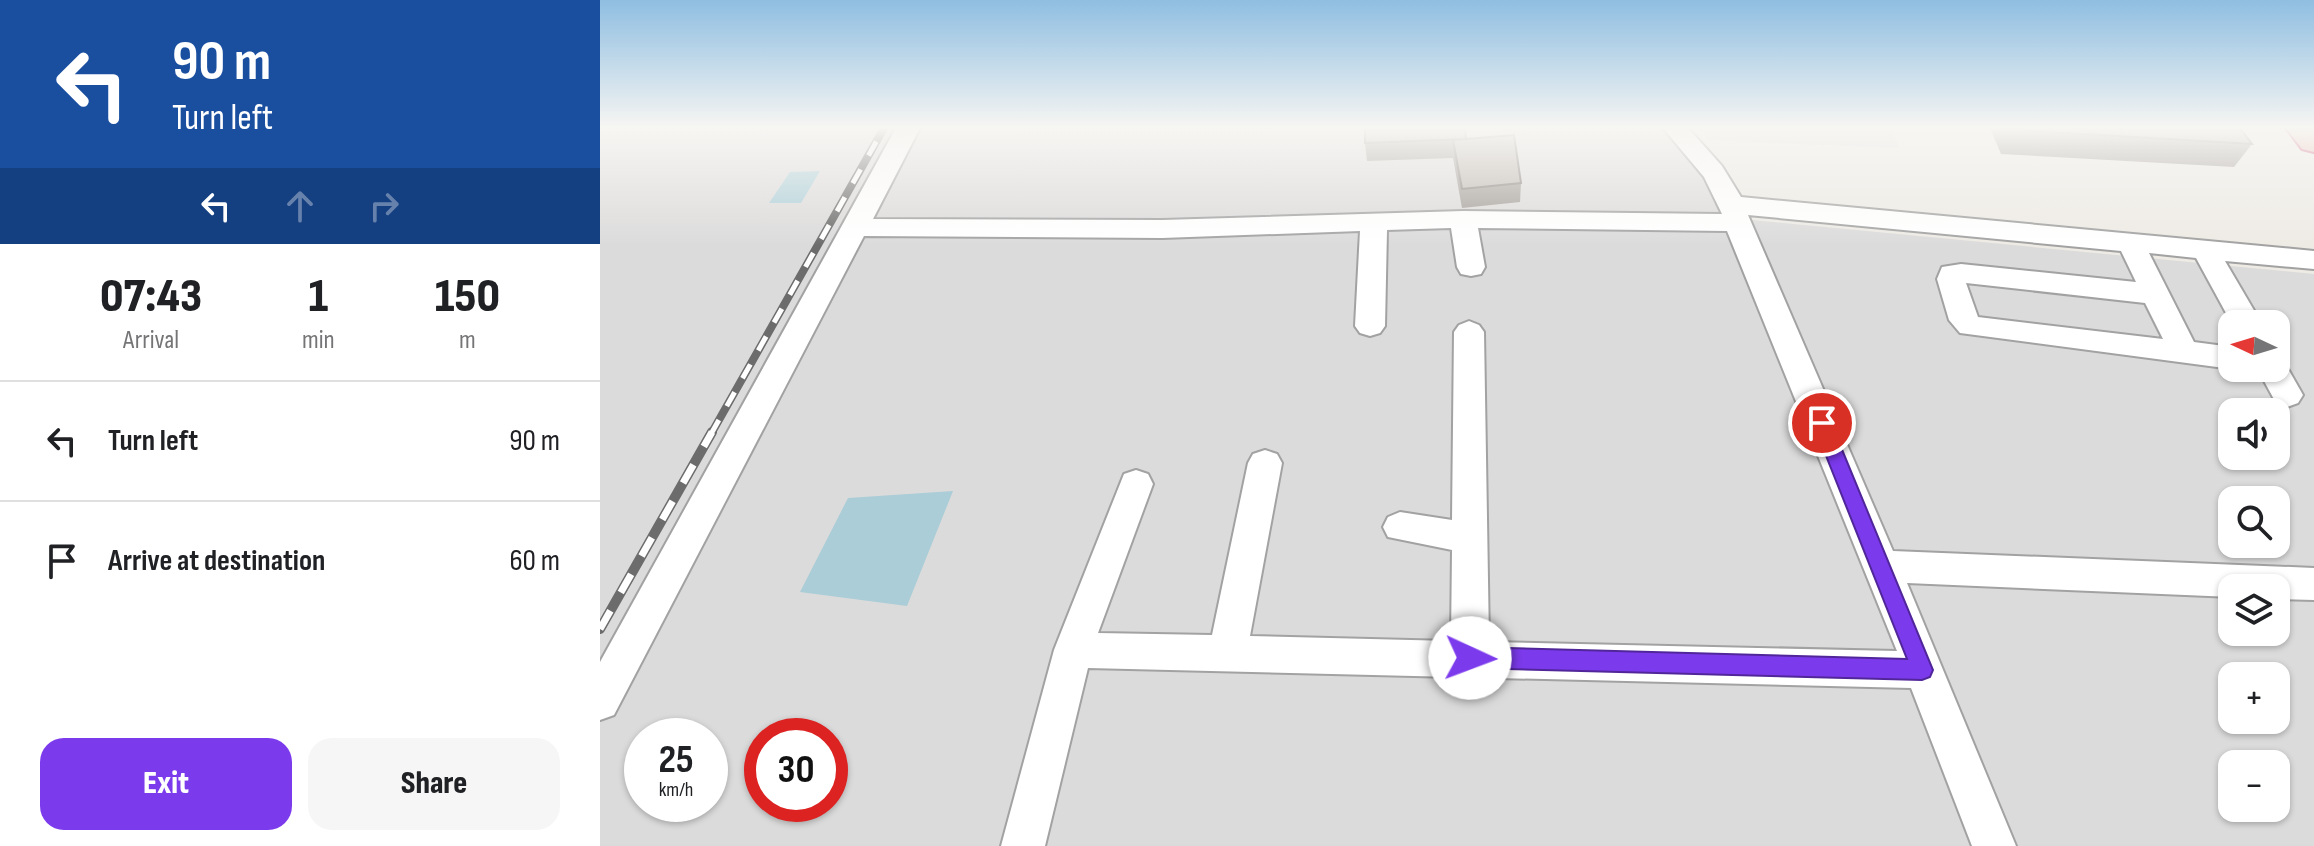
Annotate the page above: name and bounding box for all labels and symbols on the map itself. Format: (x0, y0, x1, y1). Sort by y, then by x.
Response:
north arrow (2218, 310, 2290, 382)
pin (1788, 389, 1856, 457)
position arrow (1428, 616, 1512, 700)
speed limit sign: 30 (744, 718, 848, 822)

